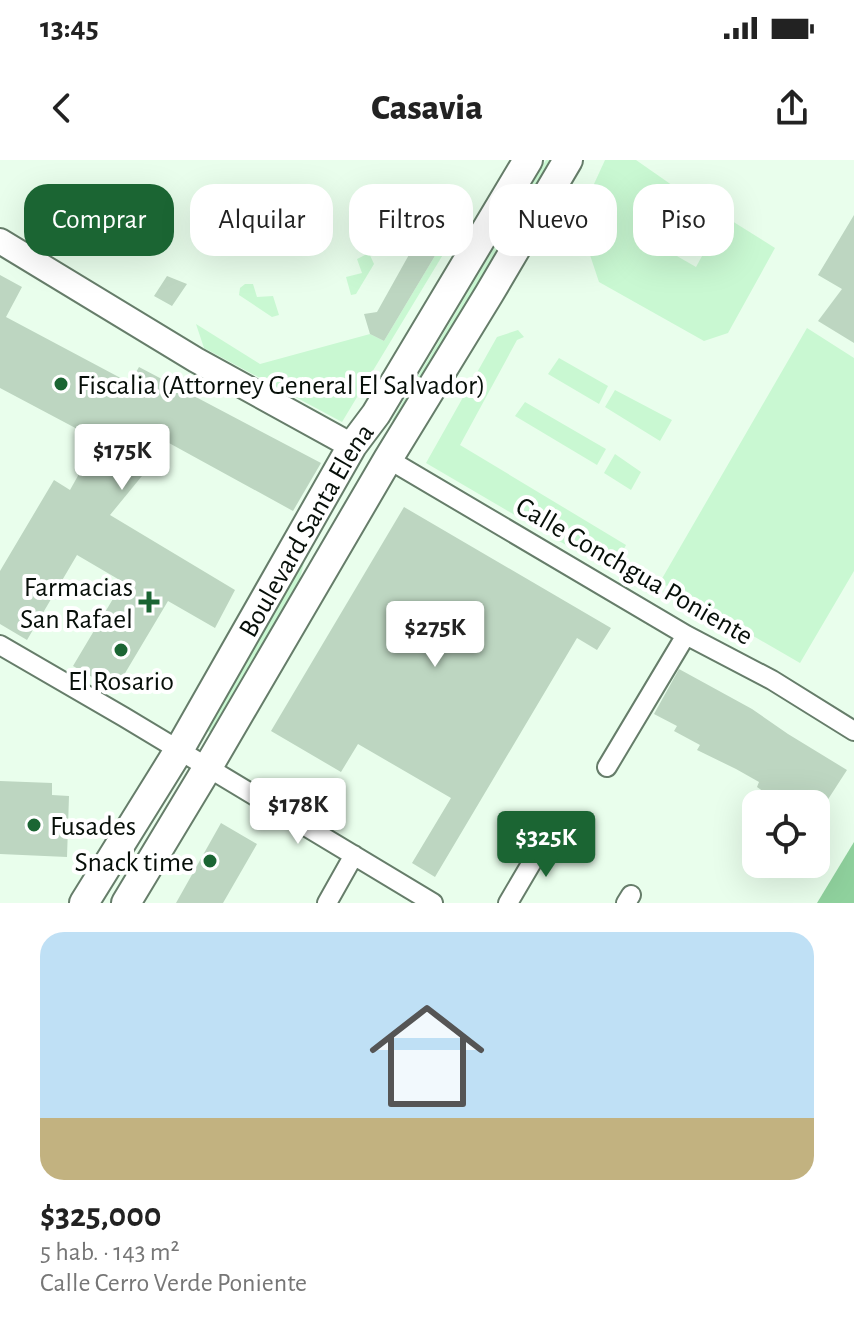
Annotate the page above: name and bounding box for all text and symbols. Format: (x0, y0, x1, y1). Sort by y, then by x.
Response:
text: 13:45 (40, 13, 99, 43)
icon: back (40, 86, 84, 130)
icon: share (770, 86, 814, 130)
text: Casavia (371, 90, 483, 126)
chip: Comprar (24, 184, 174, 256)
chip: Alquilar (190, 184, 333, 256)
chip: Filtros (349, 184, 473, 256)
chip: Nuevo (489, 184, 617, 256)
chip: Piso (633, 184, 734, 256)
place label: Fiscalia (Attorney General El Salvador) (77, 372, 486, 400)
marker: Fiscalia (Attorney General El Salvador) (52, 375, 70, 393)
street label: Boulevard Santa Elena (234, 419, 380, 642)
pin: $175K (66, 424, 178, 492)
text: $175K (93, 437, 151, 463)
street label: Calle Conchgua Poniente (511, 492, 757, 651)
place label: Farmacias San Rafael (20, 574, 133, 634)
marker: Farmacias San Rafael (140, 593, 158, 611)
pin: $275K (379, 601, 491, 669)
text: $275K (404, 614, 466, 640)
marker: El Rosario (112, 641, 130, 659)
place label: El Rosario (68, 668, 174, 696)
pin: $178K (242, 778, 354, 846)
map controls (742, 790, 830, 878)
button: locate (742, 790, 830, 878)
text: $178K (268, 791, 328, 817)
pin: $325K (490, 811, 602, 879)
place label: Fusades (50, 813, 136, 841)
marker: Fusades (25, 816, 43, 834)
text: $325K (515, 824, 577, 850)
place label: Snack time (75, 849, 194, 877)
marker: Snack time (201, 852, 219, 870)
icon: home (355, 984, 499, 1128)
text: $325,000 (40, 1199, 162, 1233)
text: 5 hab. · 143 m² (40, 1239, 180, 1265)
text: Calle Cerro Verde Poniente (40, 1270, 307, 1296)

